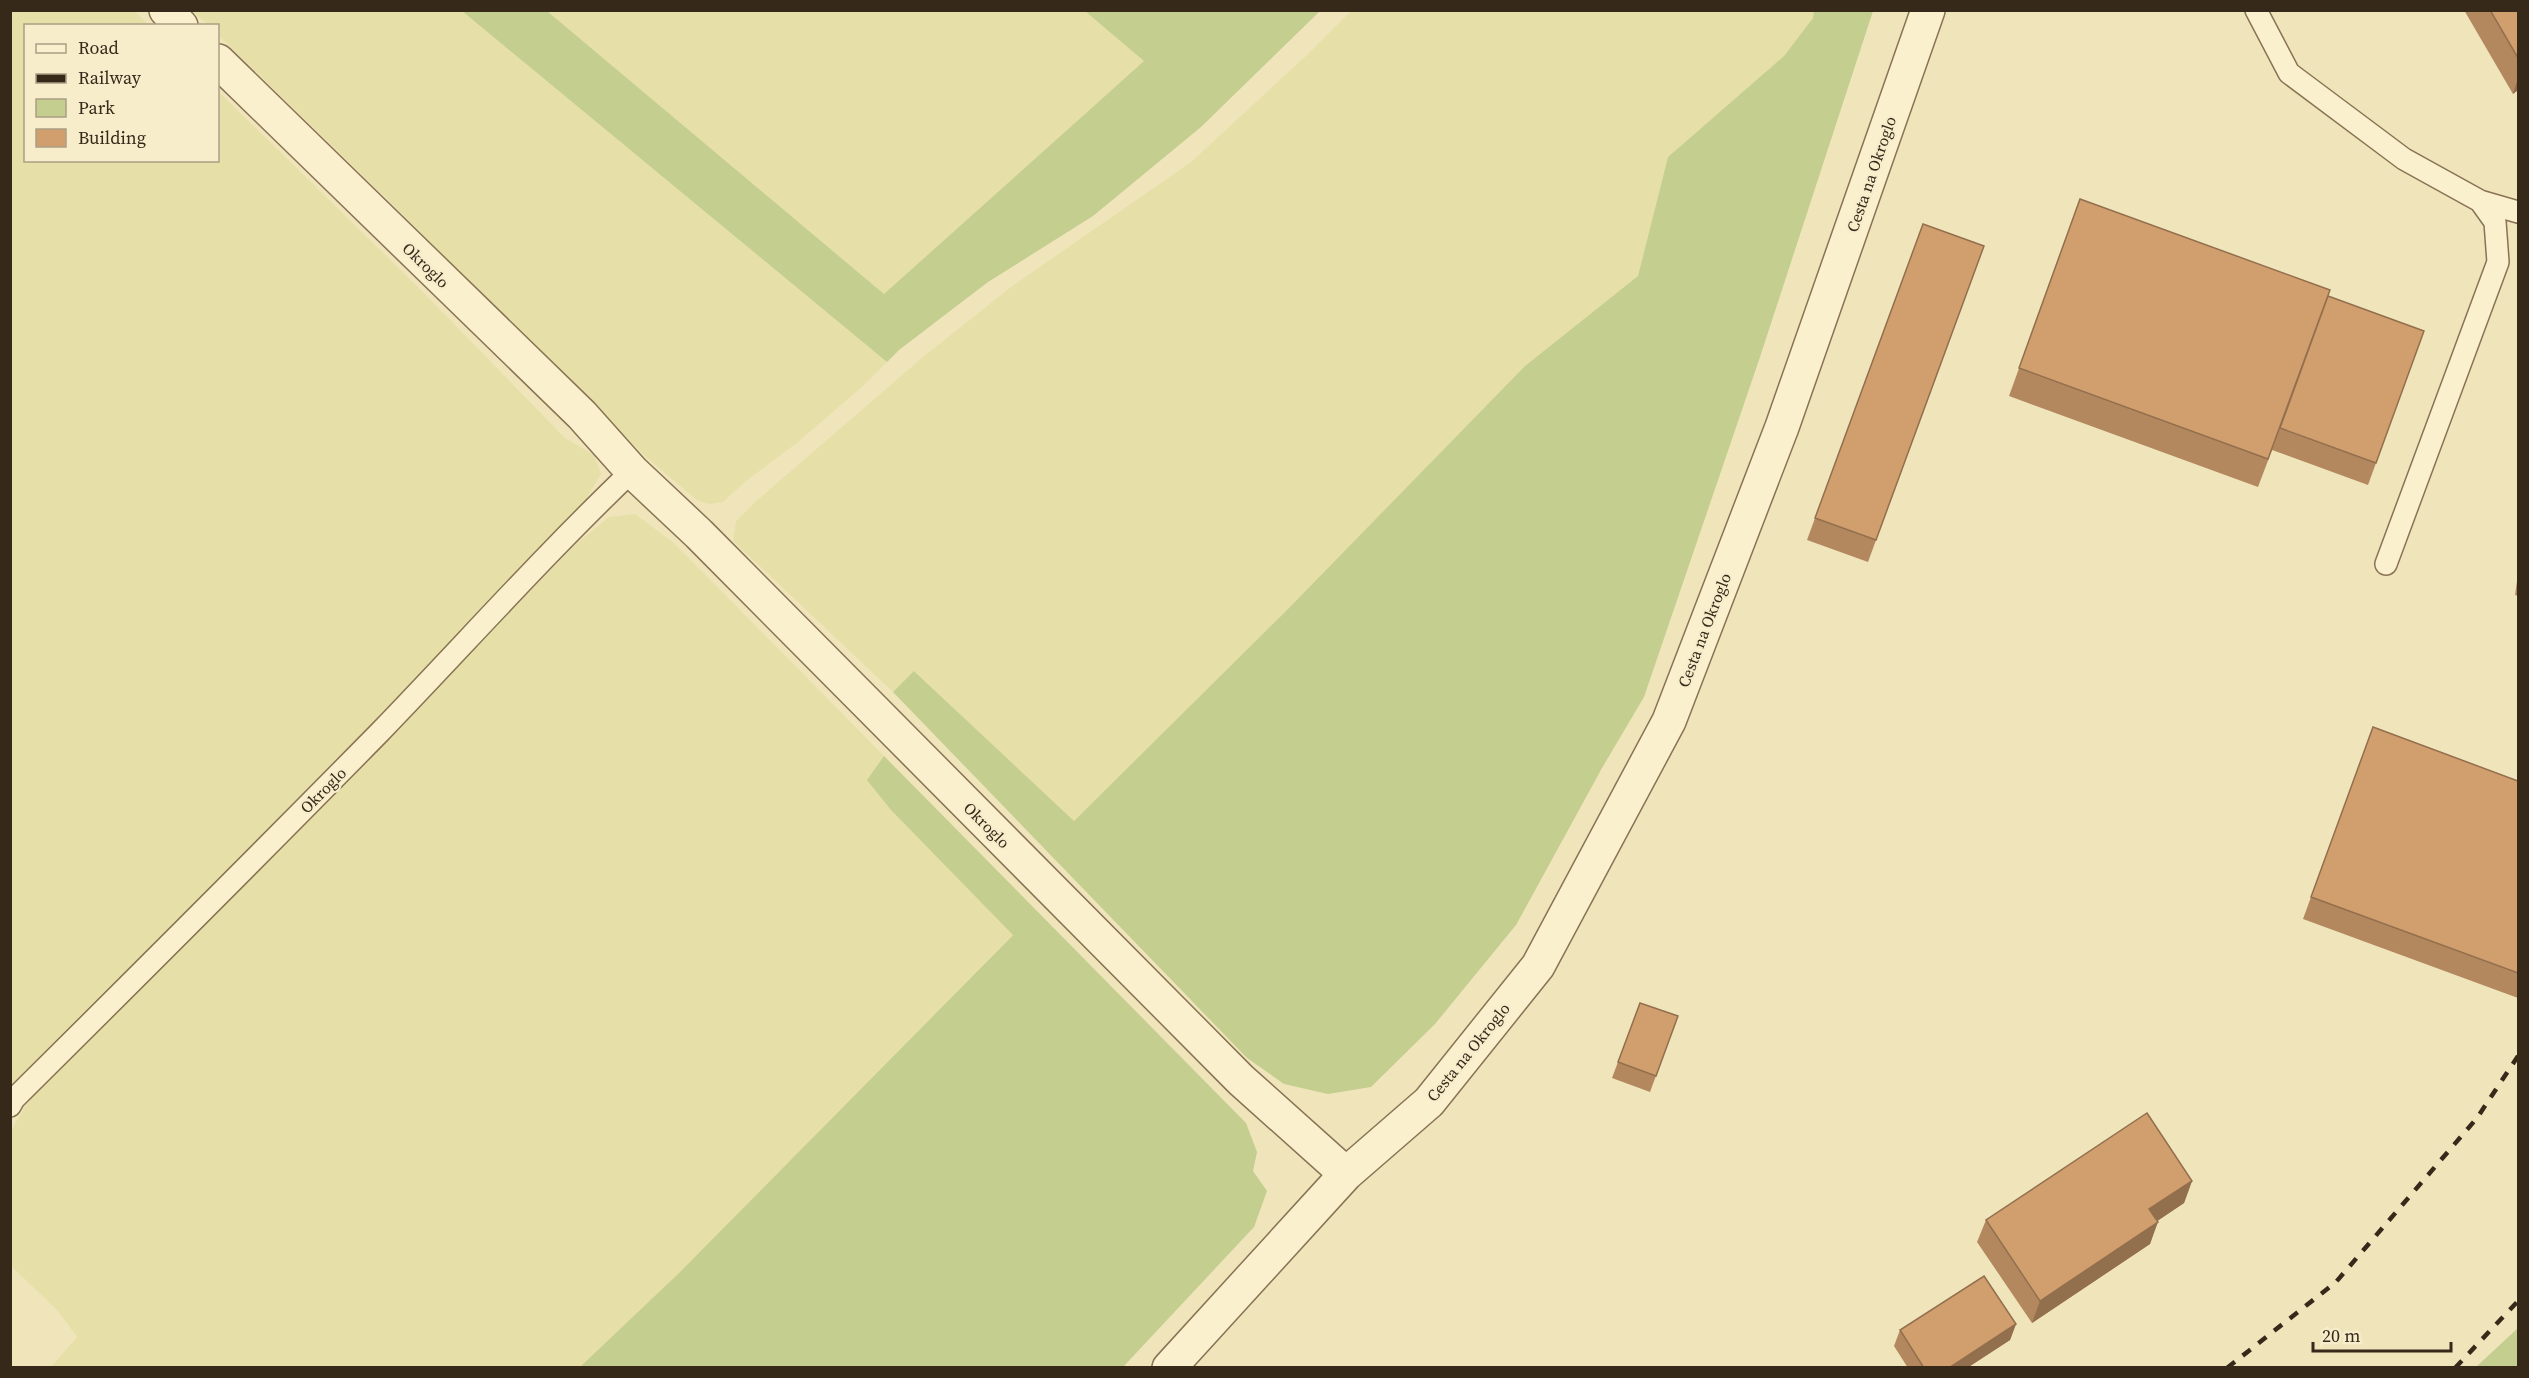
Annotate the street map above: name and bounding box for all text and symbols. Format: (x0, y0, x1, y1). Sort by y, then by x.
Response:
legend (24, 24, 219, 162)
text: Road (78, 35, 119, 60)
text: Railway (78, 65, 142, 90)
text: Park (78, 95, 115, 120)
street label: Cesta na Okroglo (1841, 113, 1901, 235)
text: Building (78, 125, 146, 150)
street label: Okroglo (398, 237, 454, 293)
street label: Cesta na Okroglo (1672, 569, 1736, 690)
street label: Okroglo (295, 762, 351, 818)
street label: Okroglo (959, 797, 1015, 853)
street label: Cesta na Okroglo (1421, 998, 1515, 1106)
scale bar (2313, 1315, 2451, 1353)
text: 20 m (2322, 1323, 2360, 1348)

